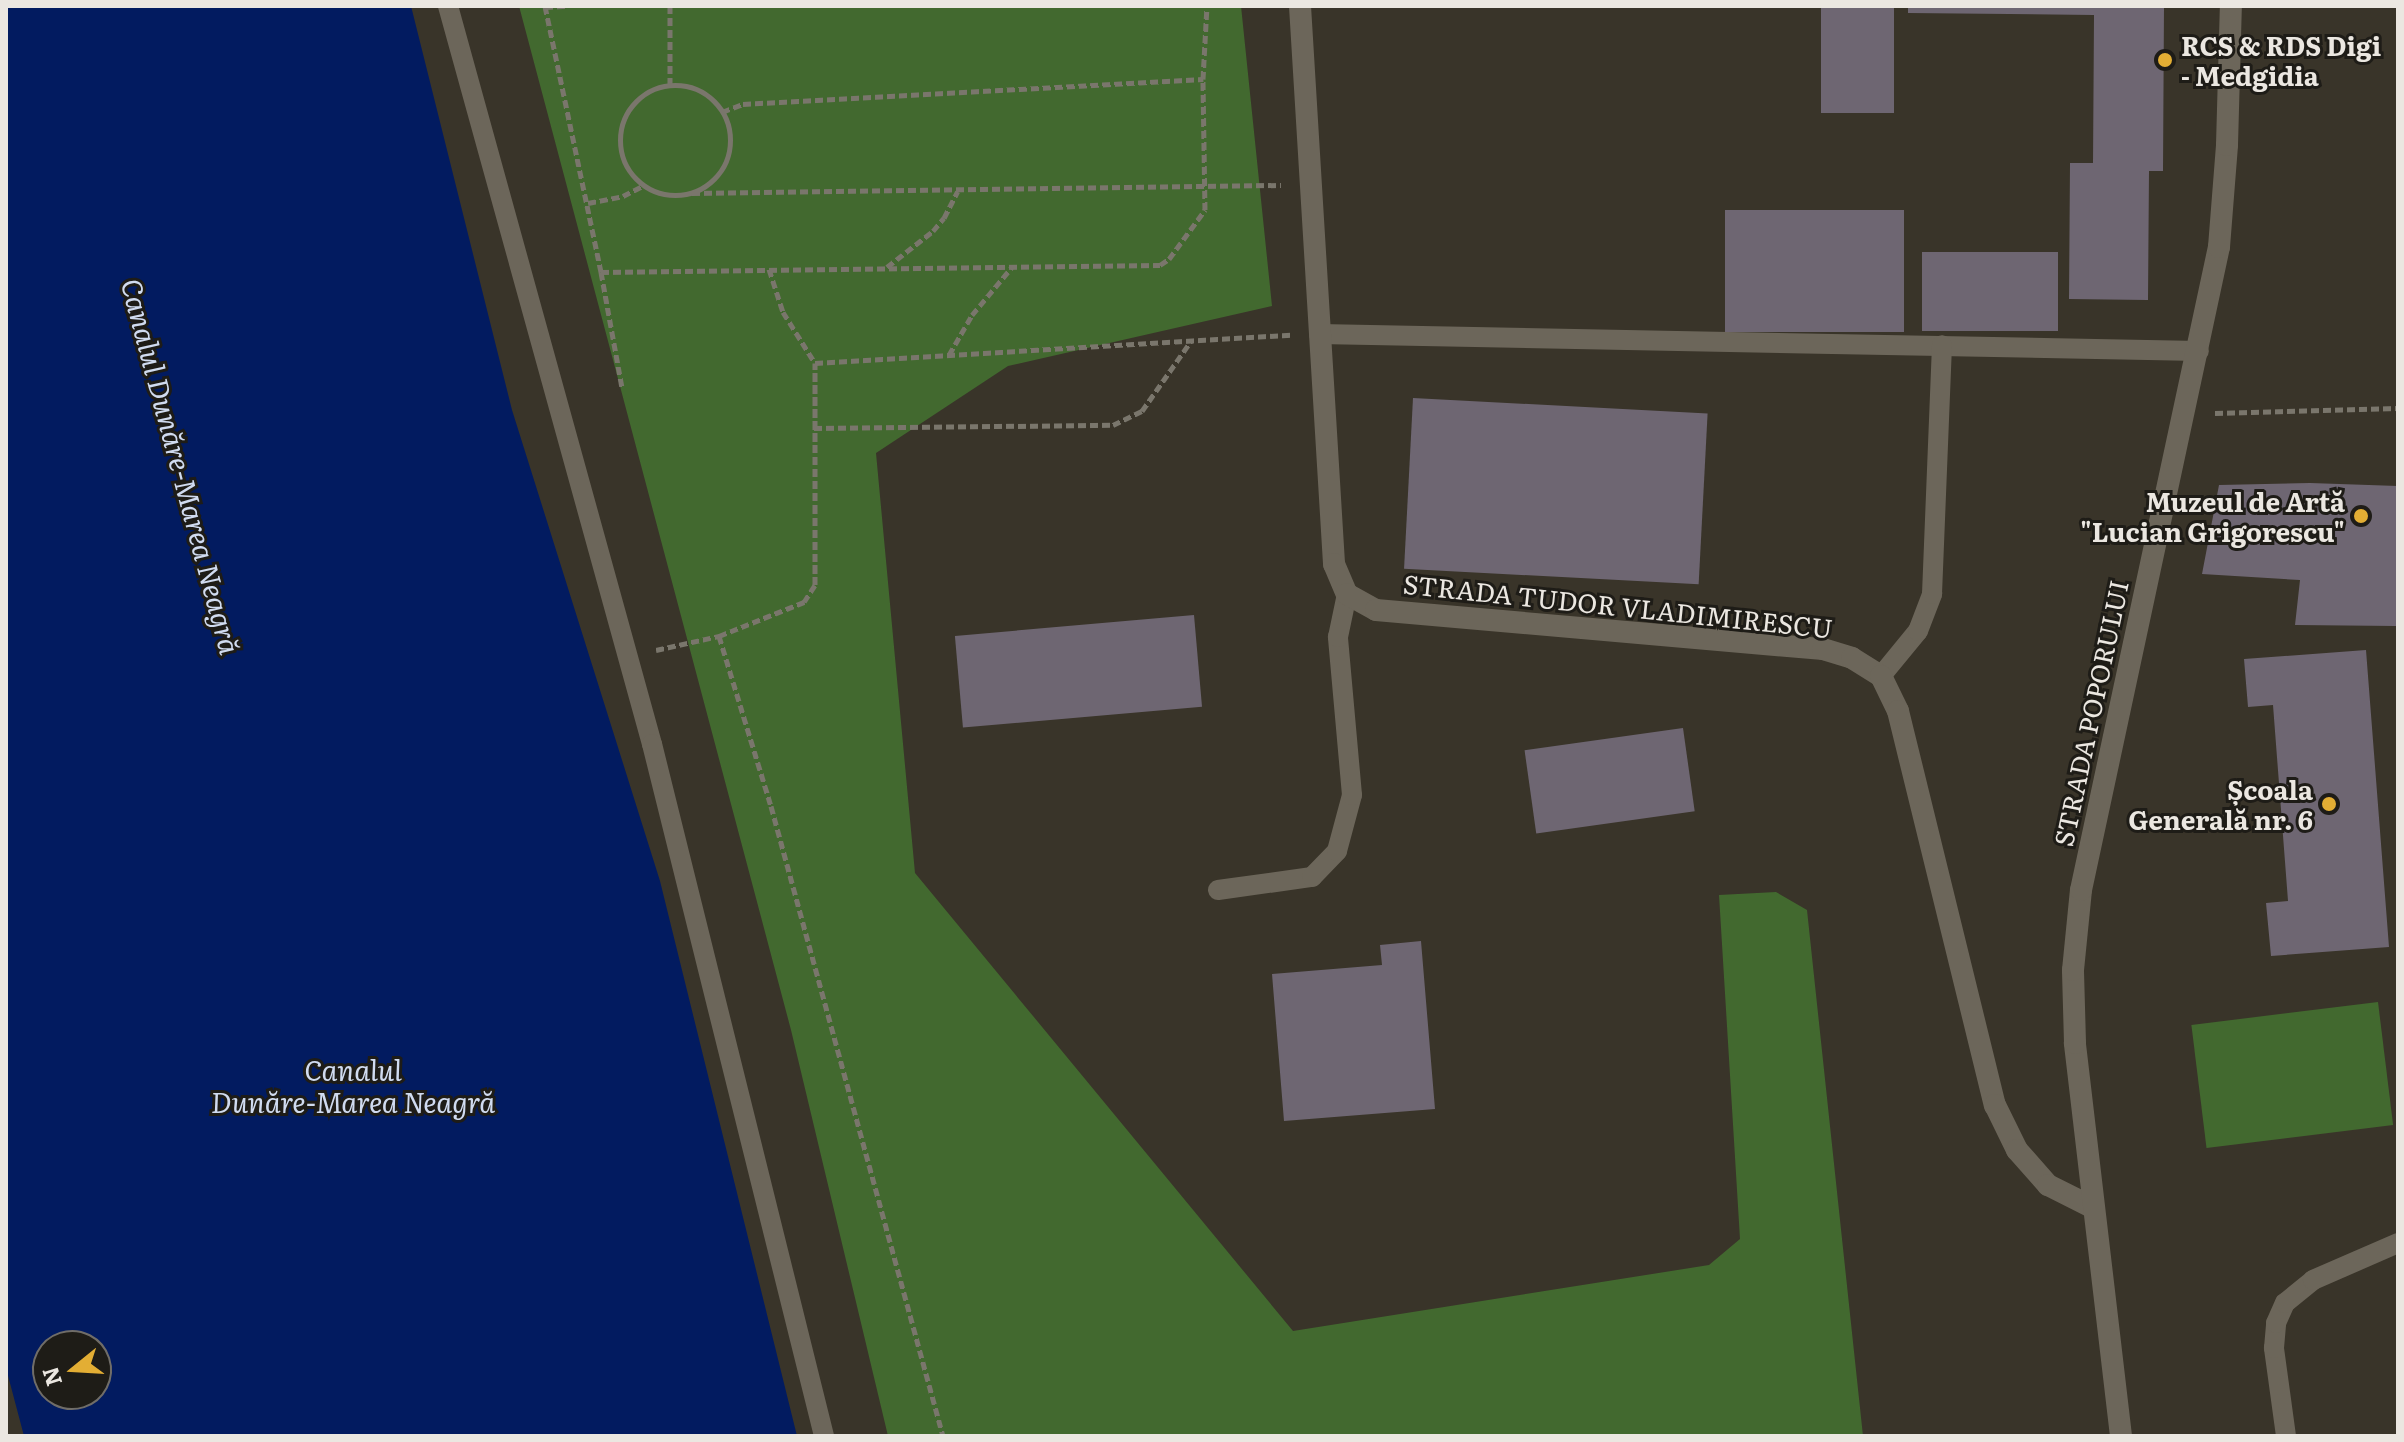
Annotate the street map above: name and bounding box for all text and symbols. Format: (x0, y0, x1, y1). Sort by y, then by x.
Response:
place label: RCS & RDS Digi - Medgidia (2181, 29, 2381, 90)
marker: RCS & RDS Digi - Medgidia (2156, 51, 2174, 69)
water label: Canalul Dunăre-Marea Neagră (116, 275, 248, 657)
place label: Muzeul de Artă "Lucian Grigorescu" (2080, 485, 2345, 546)
marker: Muzeul de Artă "Lucian Grigorescu" (2352, 507, 2370, 525)
street label: STRADA TUDOR VLADIMIRESCU (1402, 567, 1834, 643)
street label: STRADA POPORULUI (2047, 577, 2133, 849)
place label: Școala Generală nr. 6 (2128, 773, 2313, 834)
marker: Școala Generală nr. 6 (2320, 795, 2338, 813)
water label: Canalul Dunăre-Marea Neagră (211, 1052, 495, 1118)
north arrow (32, 1330, 112, 1410)
text: N (32, 1363, 69, 1391)

